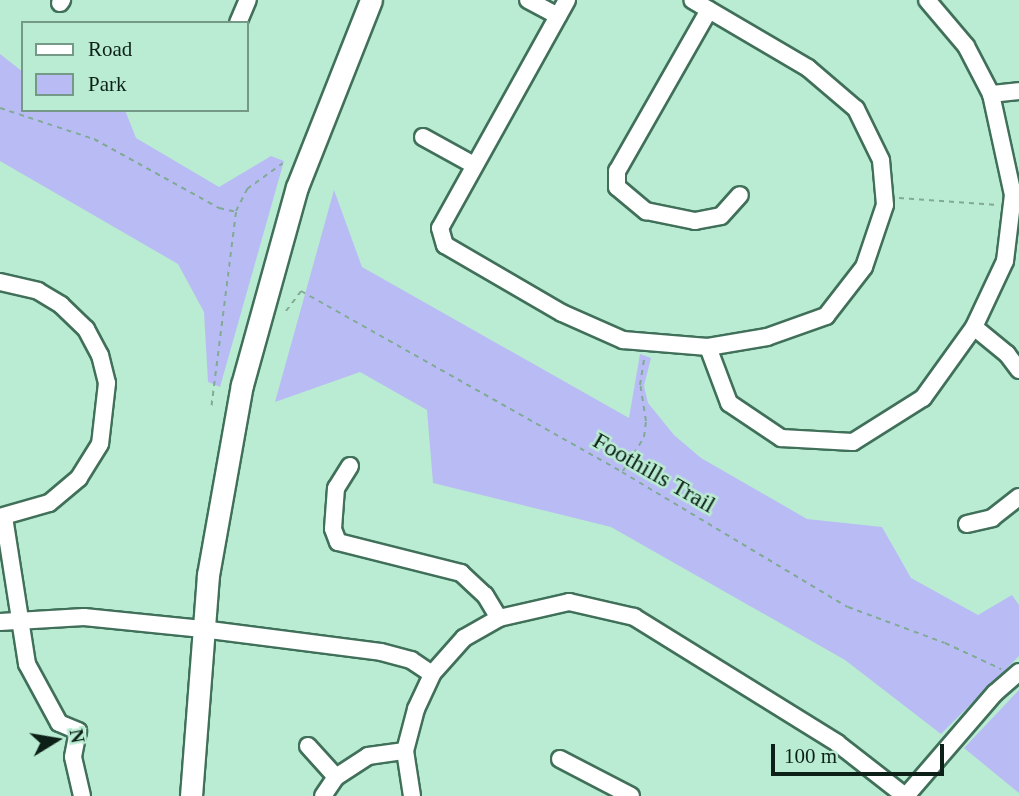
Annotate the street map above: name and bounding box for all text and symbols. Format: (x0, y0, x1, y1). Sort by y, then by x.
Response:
legend (21, 21, 248, 112)
text: Road (88, 37, 132, 61)
text: Park (88, 72, 127, 96)
street label: Foothills Trail (587, 426, 721, 520)
north arrow (21, 705, 91, 775)
text: N (65, 727, 89, 745)
scale bar (774, 730, 947, 774)
text: 100 m (784, 744, 837, 768)

